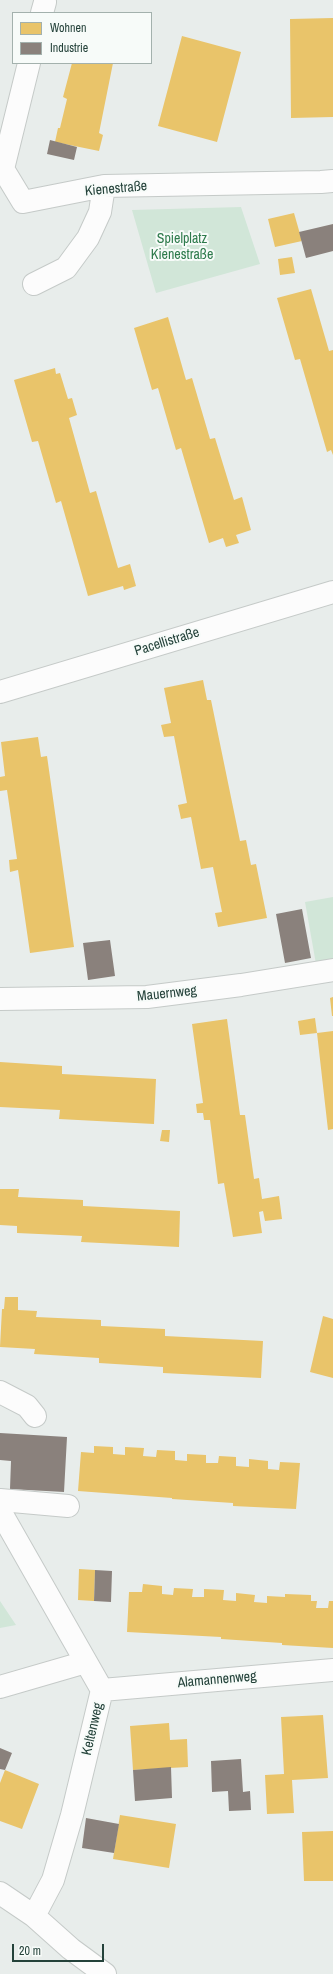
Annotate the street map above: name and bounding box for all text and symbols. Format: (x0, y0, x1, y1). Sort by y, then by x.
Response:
legend (12, 12, 152, 64)
text: Wohnen (50, 20, 86, 36)
text: Industrie (50, 40, 88, 56)
street label: Kienestraße (84, 178, 148, 200)
park label: Spielplatz Kienestraße (151, 231, 213, 264)
street label: Pacellistraße (133, 624, 201, 660)
street label: Mauernweg (136, 983, 198, 1005)
street label: Alamannenweg (177, 1668, 257, 1692)
street label: Keltenweg (79, 1701, 107, 1757)
scale bar (14, 1936, 106, 1962)
text: 20 m (19, 1943, 41, 1959)

